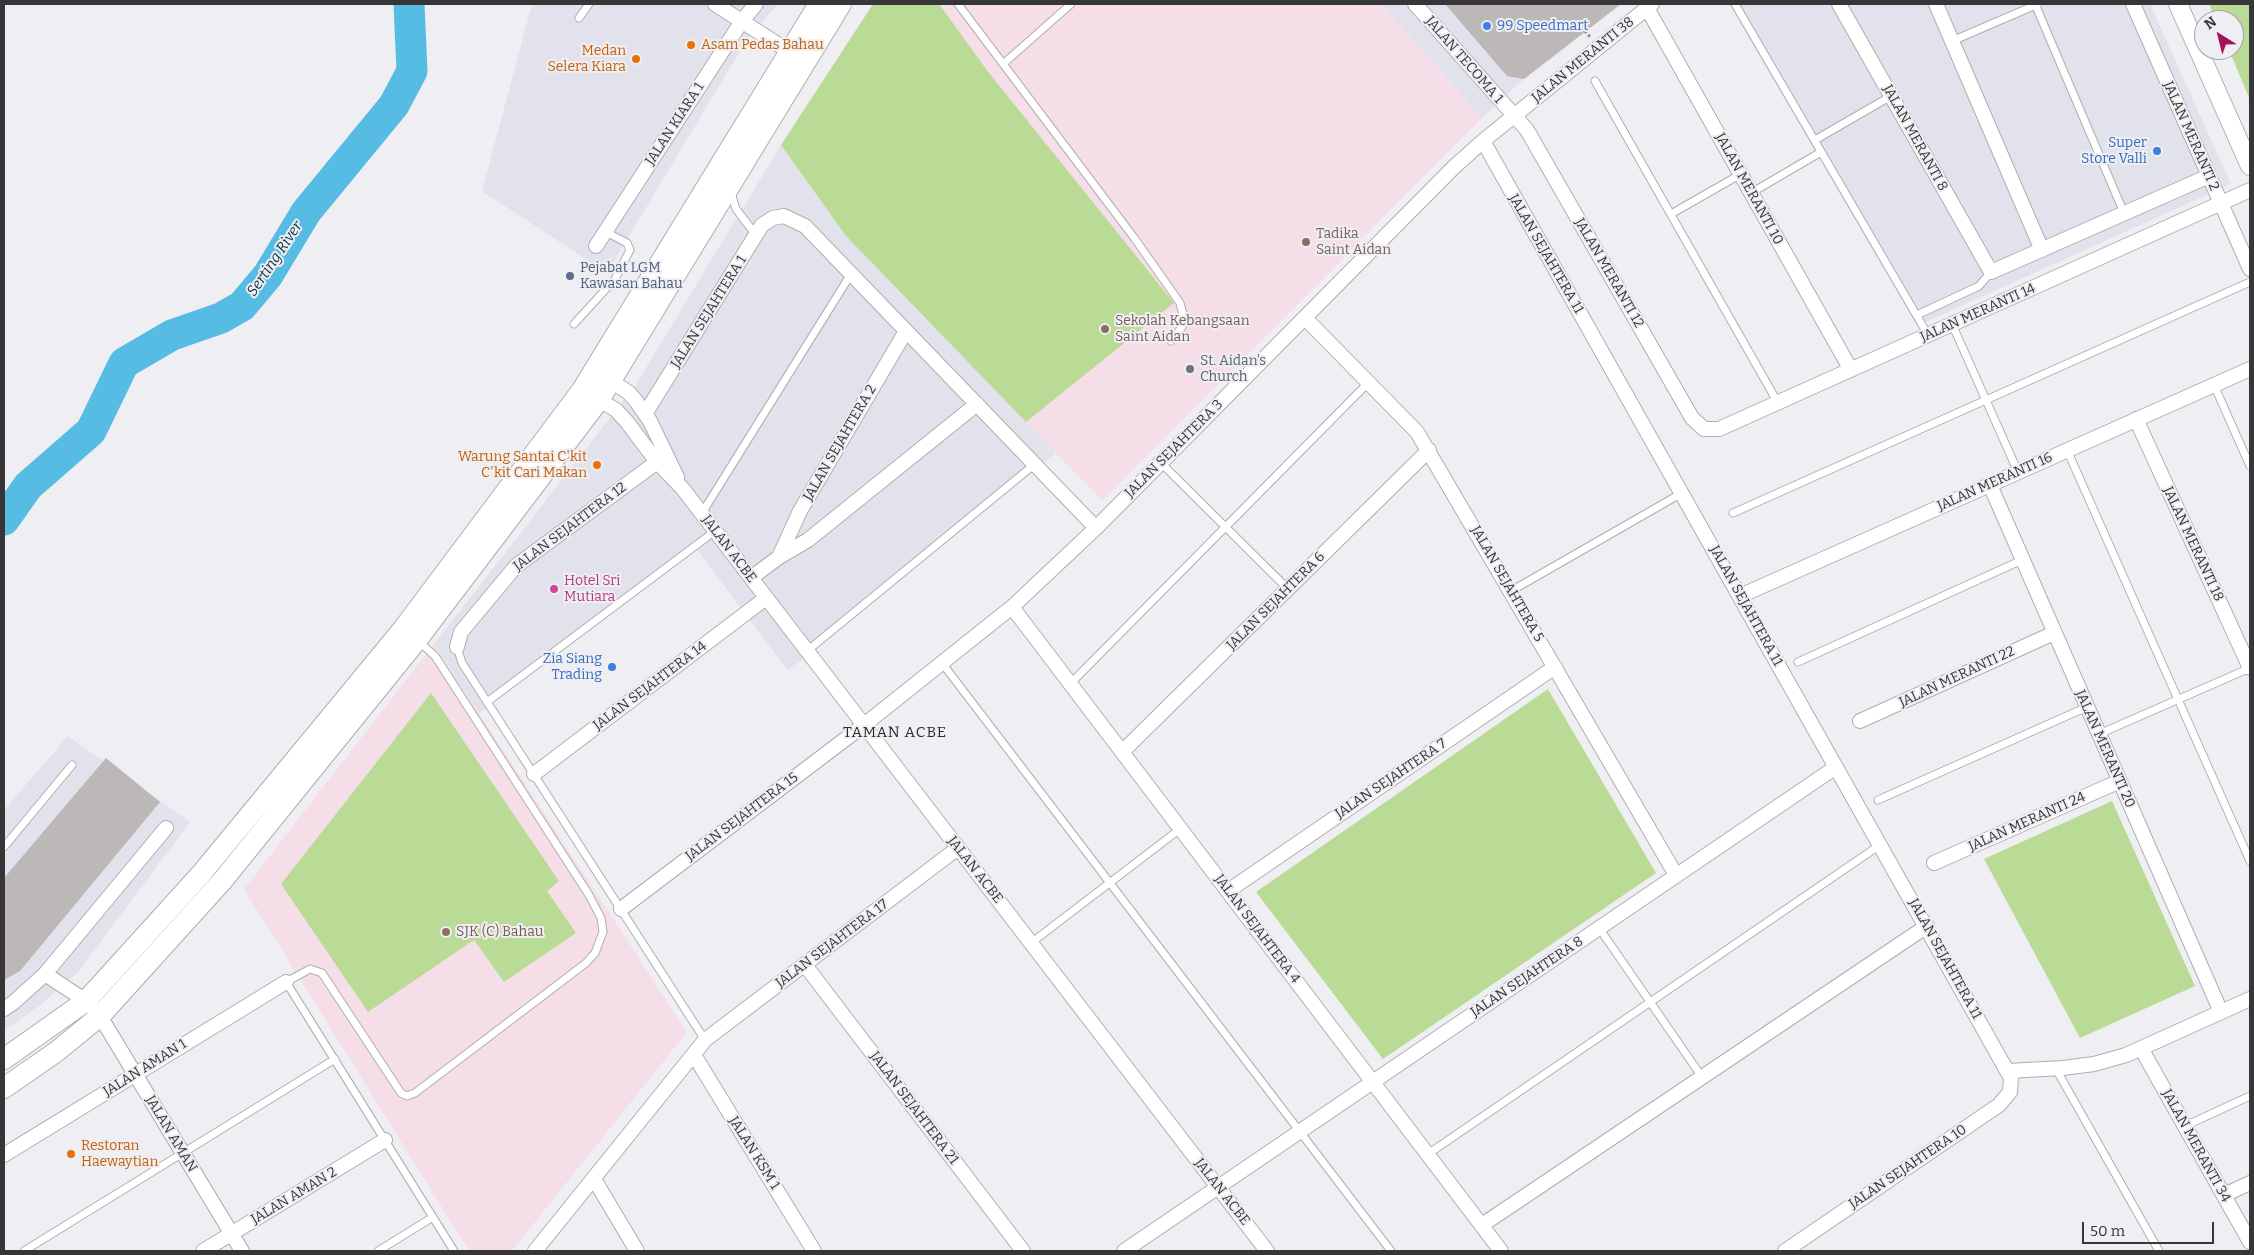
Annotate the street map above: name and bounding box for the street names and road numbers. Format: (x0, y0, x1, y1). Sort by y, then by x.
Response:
street label: JALAN TECOMA 1 (1422, 13, 1506, 107)
street label: JALAN MERANTI 38 (1528, 14, 1638, 106)
street label: JALAN MERANTI 2 (2159, 79, 2223, 193)
street label: JALAN KIARA 1 (642, 80, 708, 168)
street label: JALAN MERANTI 8 (1879, 82, 1951, 194)
street label: JALAN MERANTI 10 (1711, 130, 1787, 248)
street label: JALAN SEJAHTERA 11 (1505, 191, 1587, 317)
street label: JALAN MERANTI 12 (1571, 215, 1647, 331)
street label: JALAN SEJAHTERA 1 (668, 253, 750, 371)
street label: JALAN MERANTI 14 (1918, 280, 2038, 346)
street label: JALAN SEJAHTERA 2 (800, 382, 880, 504)
street label: JALAN SEJAHTERA 3 (1122, 397, 1226, 501)
street label: JALAN MERANTI 16 (1935, 449, 2055, 515)
street label: JALAN SEJAHTERA 12 (510, 479, 630, 575)
street label: JALAN MERANTI 18 (2159, 484, 2227, 604)
street label: JALAN ACBE (698, 512, 760, 586)
street label: JALAN SEJAHTERA 5 (1467, 523, 1547, 645)
street label: JALAN SEJAHTERA 11 (1706, 543, 1786, 669)
street label: JALAN SEJAHTERA 6 (1223, 548, 1329, 654)
street label: JALAN SEJAHTERA 14 (590, 638, 710, 734)
street label: JALAN MERANTI 22 (1897, 643, 2017, 711)
street label: JALAN MERANTI 20 (2072, 688, 2138, 810)
street label: JALAN SEJAHTERA 7 (1332, 735, 1450, 823)
street label: JALAN SEJAHTERA 15 (682, 769, 802, 865)
street label: JALAN MERANTI 24 (1966, 789, 2088, 855)
street label: JALAN ACBE (944, 833, 1006, 907)
street label: JALAN SEJAHTERA 4 (1211, 871, 1303, 987)
street label: JALAN SEJAHTERA 17 (773, 896, 891, 992)
street label: JALAN SEJAHTERA 11 (1905, 896, 1985, 1022)
street label: JALAN SEJAHTERA 8 (1468, 933, 1586, 1021)
street label: JALAN AMAN 1 (100, 1036, 190, 1100)
street label: JALAN SEJAHTERA 21 (866, 1048, 962, 1168)
street label: JALAN MERANTI 34 (2158, 1087, 2234, 1205)
street label: JALAN AMAN (142, 1093, 200, 1175)
street label: JALAN KSM 1 (725, 1113, 783, 1193)
street label: JALAN SEJAHTERA 10 (1846, 1121, 1970, 1213)
street label: JALAN ACBE (1191, 1155, 1253, 1229)
street label: JALAN AMAN 2 (248, 1164, 340, 1228)

